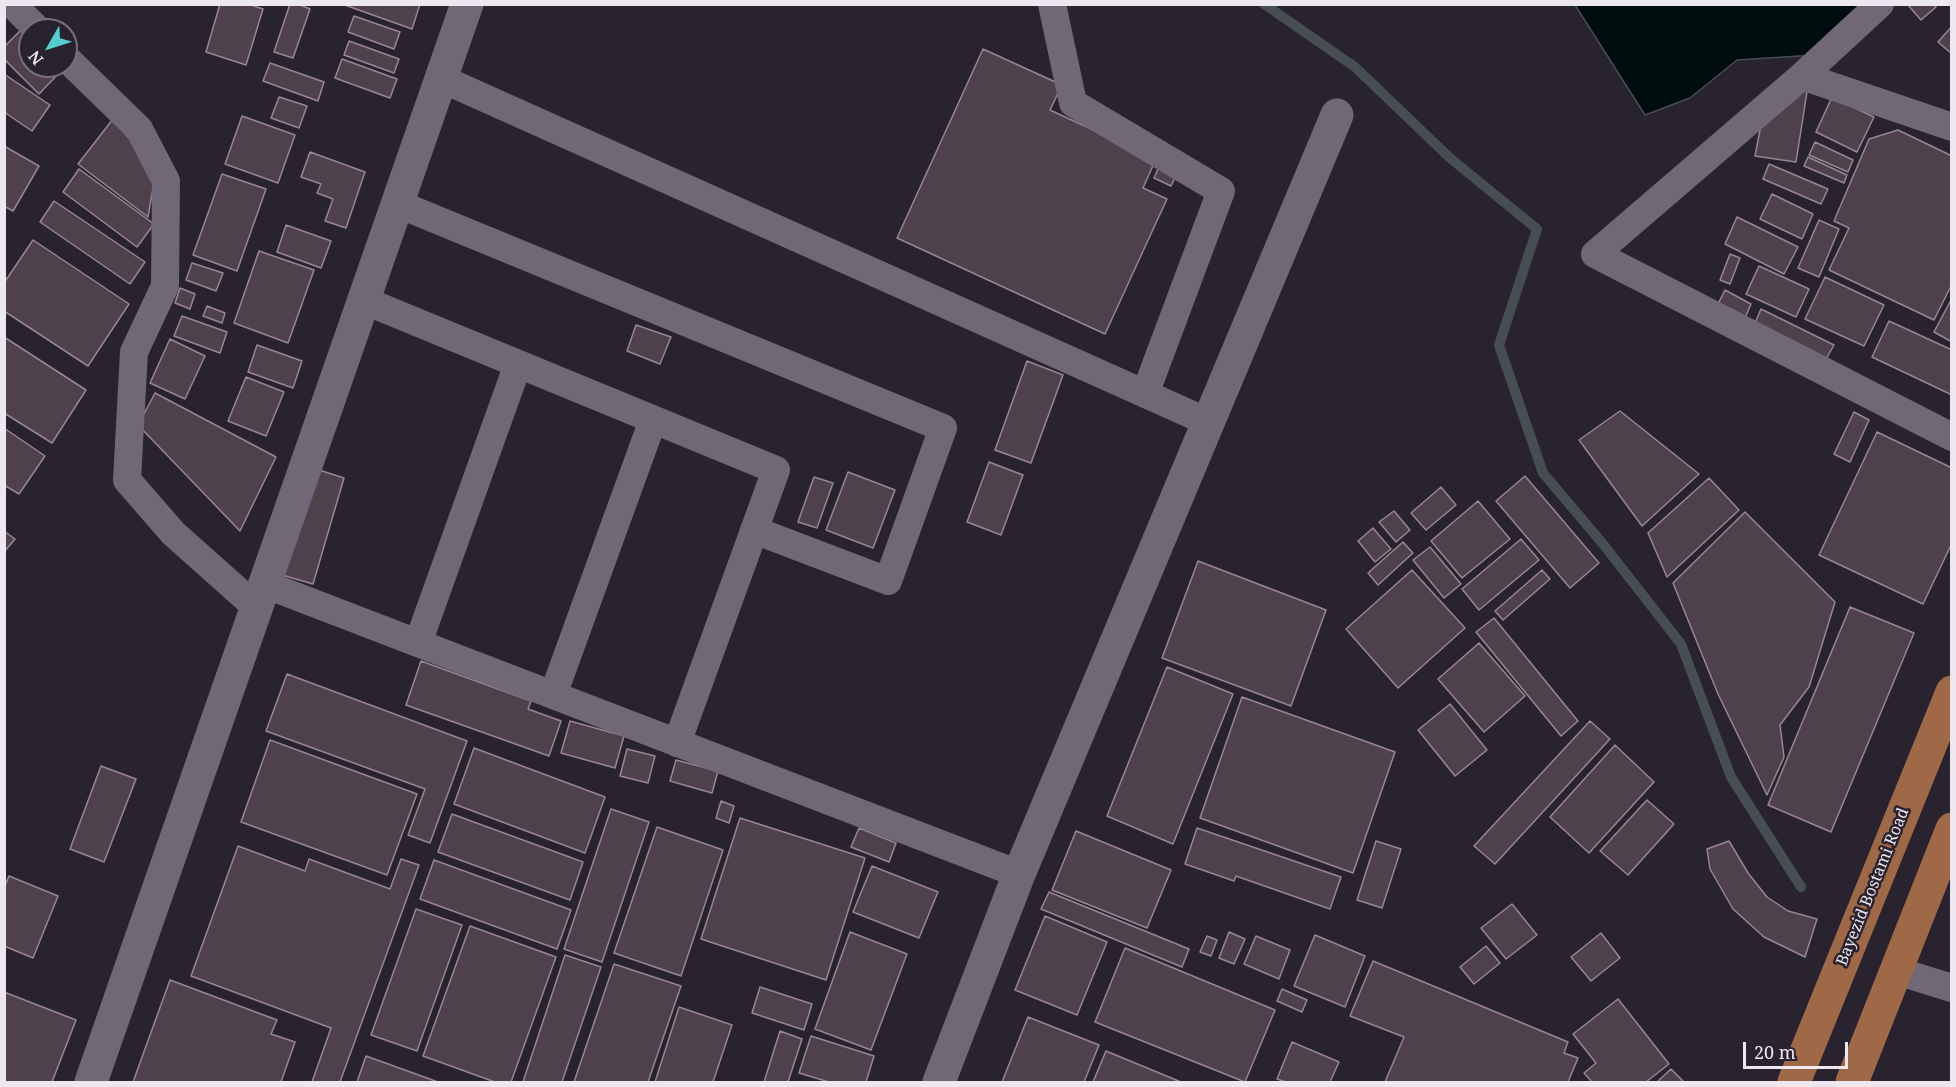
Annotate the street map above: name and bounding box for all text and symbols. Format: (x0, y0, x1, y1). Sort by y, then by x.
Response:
north arrow (18, 18, 78, 78)
text: N (23, 46, 48, 70)
street label: Bayezid Bostami Road (1833, 805, 1913, 969)
scale bar (1746, 1030, 1851, 1068)
text: 20 m (1754, 1040, 1796, 1064)

